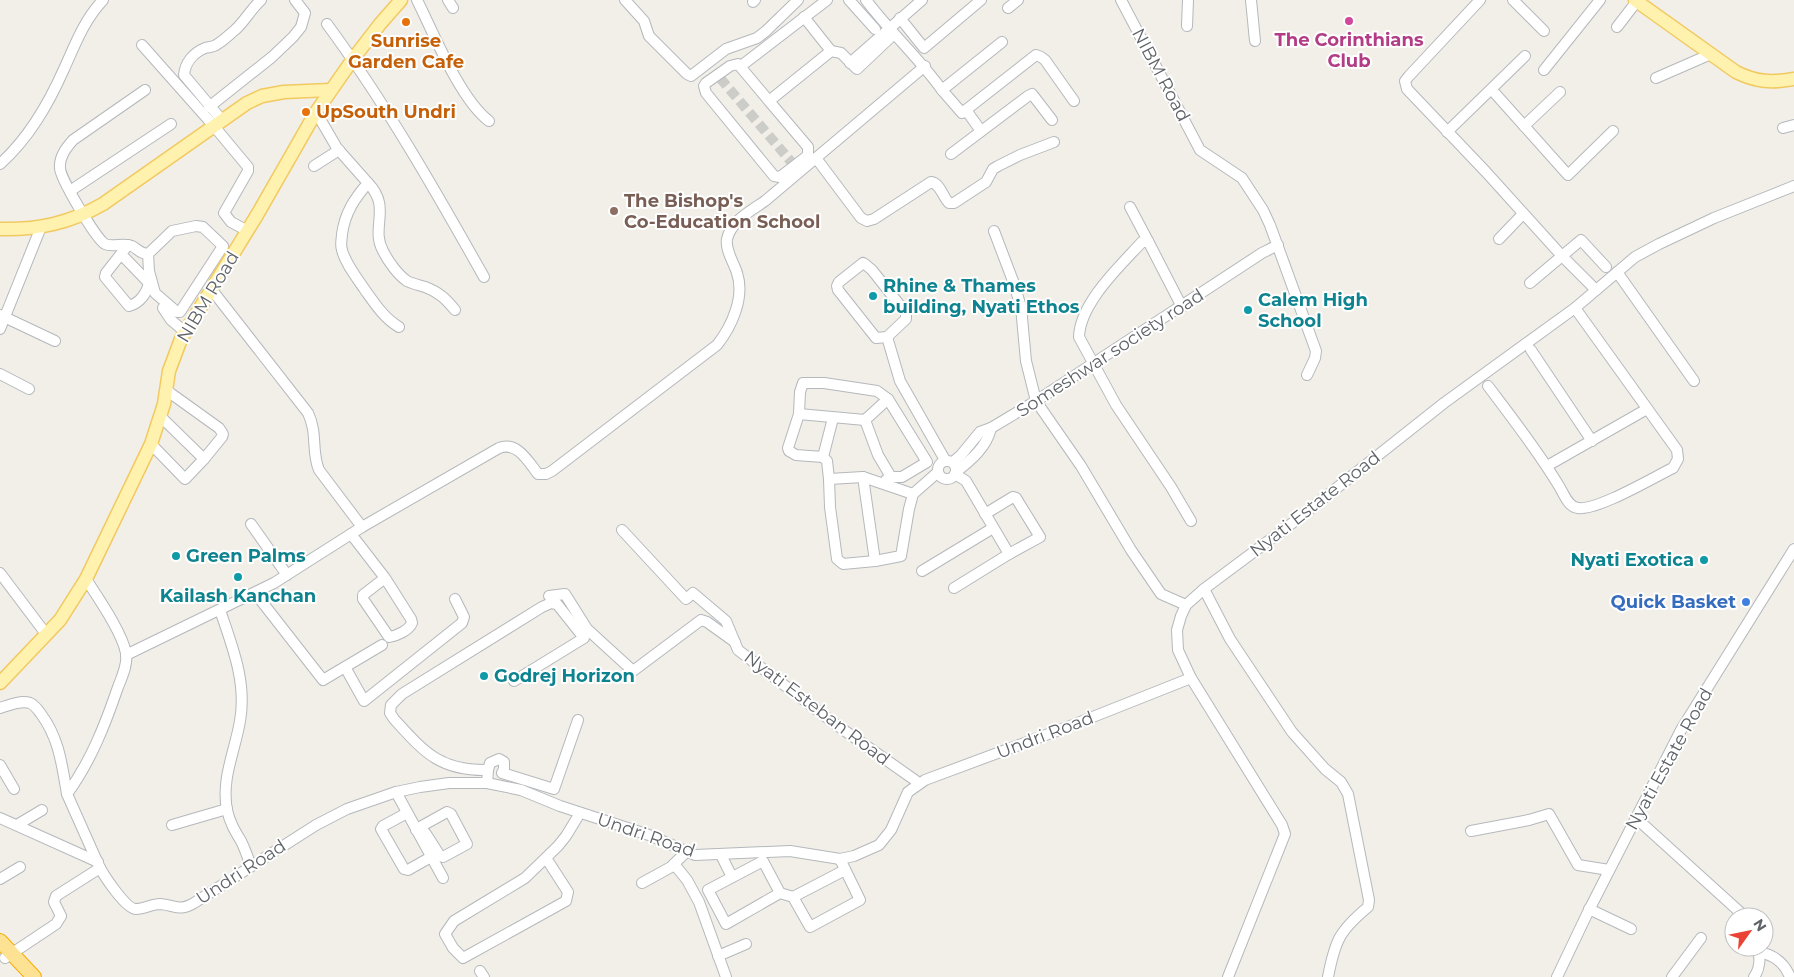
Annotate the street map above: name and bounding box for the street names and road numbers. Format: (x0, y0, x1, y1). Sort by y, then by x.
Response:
street label: NIBM Road (1127, 25, 1195, 125)
street label: NIBM Road (172, 247, 244, 347)
street label: Someshwar society road (1012, 284, 1208, 422)
street label: Nyati Estate Road (1245, 446, 1385, 562)
street label: Nyati Esteban Road (740, 646, 894, 770)
street label: Nyati Estate Road (1621, 684, 1717, 834)
street label: Undri Road (993, 706, 1097, 764)
street label: Undri Road (594, 808, 698, 862)
street label: Undri Road (192, 835, 290, 909)

